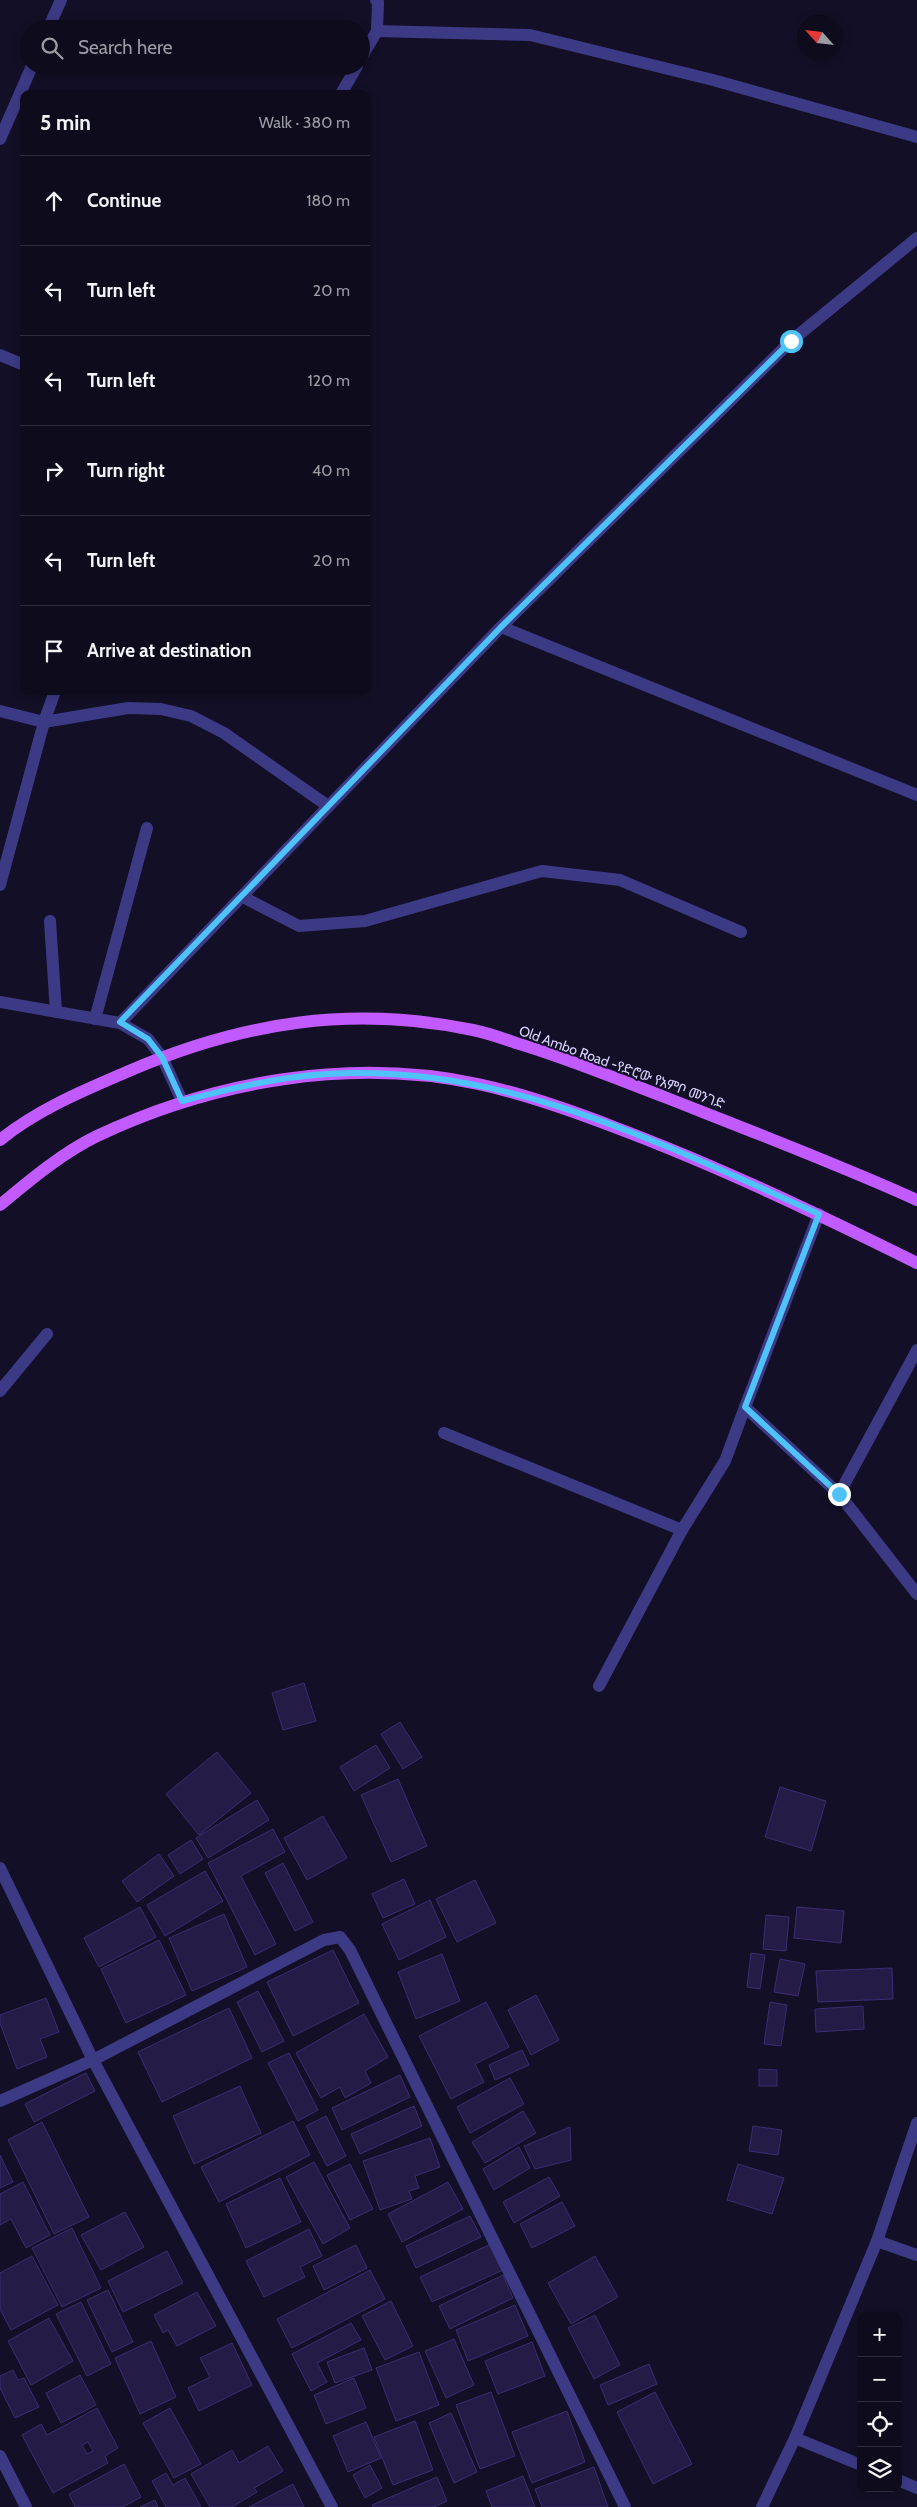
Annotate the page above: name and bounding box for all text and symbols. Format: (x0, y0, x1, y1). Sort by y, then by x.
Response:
north arrow (797, 15, 842, 60)
search box (20, 20, 370, 75)
icon: search (38, 34, 66, 62)
text: Search here (78, 36, 172, 59)
text: 5 min (40, 110, 91, 135)
text: Walk · 380 m (259, 113, 350, 132)
icon: ahead (40, 187, 68, 215)
text: Continue (87, 189, 161, 212)
text: 180 m (306, 191, 350, 210)
icon: left (40, 277, 68, 305)
text: Turn left (87, 279, 155, 302)
text: 20 m (313, 281, 350, 300)
route start (780, 330, 803, 353)
icon: left (40, 367, 68, 395)
text: Turn left (87, 369, 155, 392)
text: 120 m (308, 371, 350, 390)
icon: right (40, 457, 68, 485)
text: Turn right (87, 459, 165, 482)
text: 40 m (312, 461, 350, 480)
icon: left (40, 547, 68, 575)
text: Turn left (87, 549, 155, 572)
text: 20 m (313, 551, 350, 570)
icon: arrive (40, 637, 68, 665)
text: Arrive at destination (87, 639, 251, 662)
street label: Old Ambo Road -የድሮው የአምቦ መንገድ (517, 1021, 727, 1113)
route end (828, 1483, 851, 1506)
map controls (857, 2312, 902, 2492)
button: + (857, 2312, 902, 2357)
button: − (857, 2357, 902, 2402)
button: locate (857, 2402, 902, 2447)
button: layers (857, 2447, 902, 2492)

